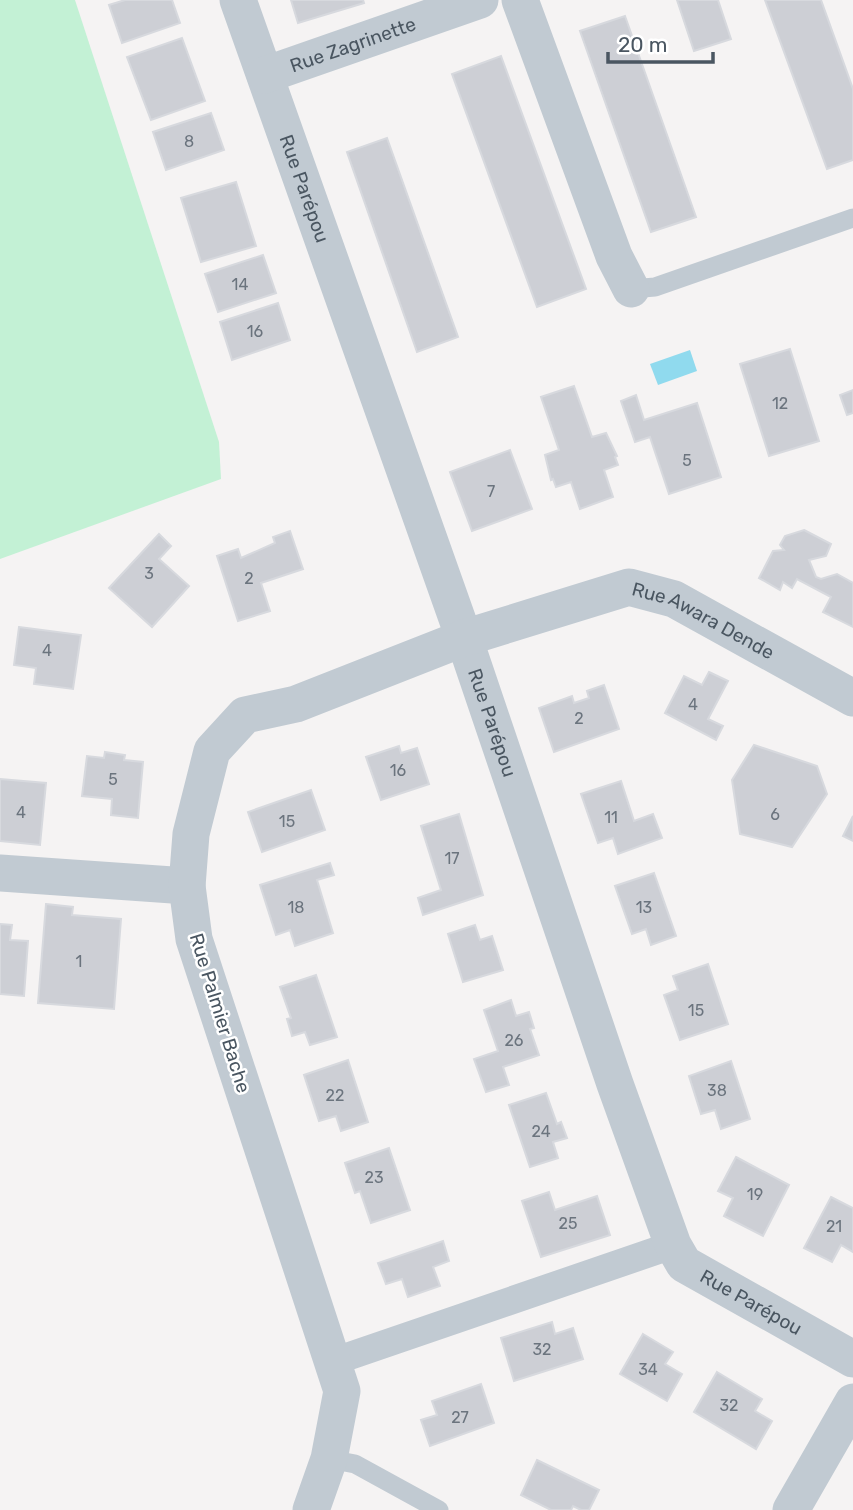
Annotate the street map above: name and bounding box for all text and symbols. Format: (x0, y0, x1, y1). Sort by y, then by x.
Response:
street label: Rue Zagrinette (287, 12, 419, 77)
scale bar (608, 21, 713, 65)
text: 20 m (618, 32, 667, 57)
street label: Rue Parépou (275, 131, 335, 246)
house number: 8 (184, 132, 194, 151)
house number: 14 (232, 275, 248, 294)
house number: 16 (247, 322, 264, 341)
house number: 12 (772, 394, 788, 413)
house number: 5 (682, 451, 692, 470)
house number: 7 (487, 482, 495, 501)
house number: 3 (144, 564, 154, 583)
house number: 2 (244, 569, 254, 588)
street label: Rue Awara Dende (630, 577, 778, 664)
house number: 4 (42, 641, 52, 660)
street label: Rue Parépou (464, 665, 522, 780)
house number: 4 (688, 695, 698, 714)
house number: 2 (574, 709, 584, 728)
house number: 16 (390, 761, 407, 780)
house number: 5 (108, 770, 118, 789)
house number: 4 (16, 803, 26, 822)
house number: 6 (770, 805, 780, 824)
house number: 11 (604, 808, 618, 827)
house number: 15 (279, 812, 295, 831)
house number: 17 (444, 849, 460, 868)
house number: 18 (287, 898, 305, 917)
house number: 13 (636, 898, 652, 917)
street label: Rue Palmier Bache (185, 930, 255, 1096)
house number: 1 (76, 952, 82, 971)
house number: 15 (688, 1001, 704, 1020)
house number: 26 (504, 1031, 524, 1050)
house number: 38 (707, 1081, 727, 1100)
house number: 22 (326, 1086, 344, 1105)
house number: 24 (531, 1122, 551, 1141)
house number: 23 (364, 1168, 384, 1187)
house number: 19 (747, 1185, 763, 1204)
house number: 25 (559, 1214, 577, 1233)
house number: 21 (826, 1217, 842, 1236)
street label: Rue Parépou (696, 1264, 806, 1340)
house number: 32 (532, 1340, 552, 1359)
house number: 34 (638, 1360, 658, 1379)
house number: 32 (719, 1396, 739, 1415)
house number: 27 (451, 1408, 469, 1427)

